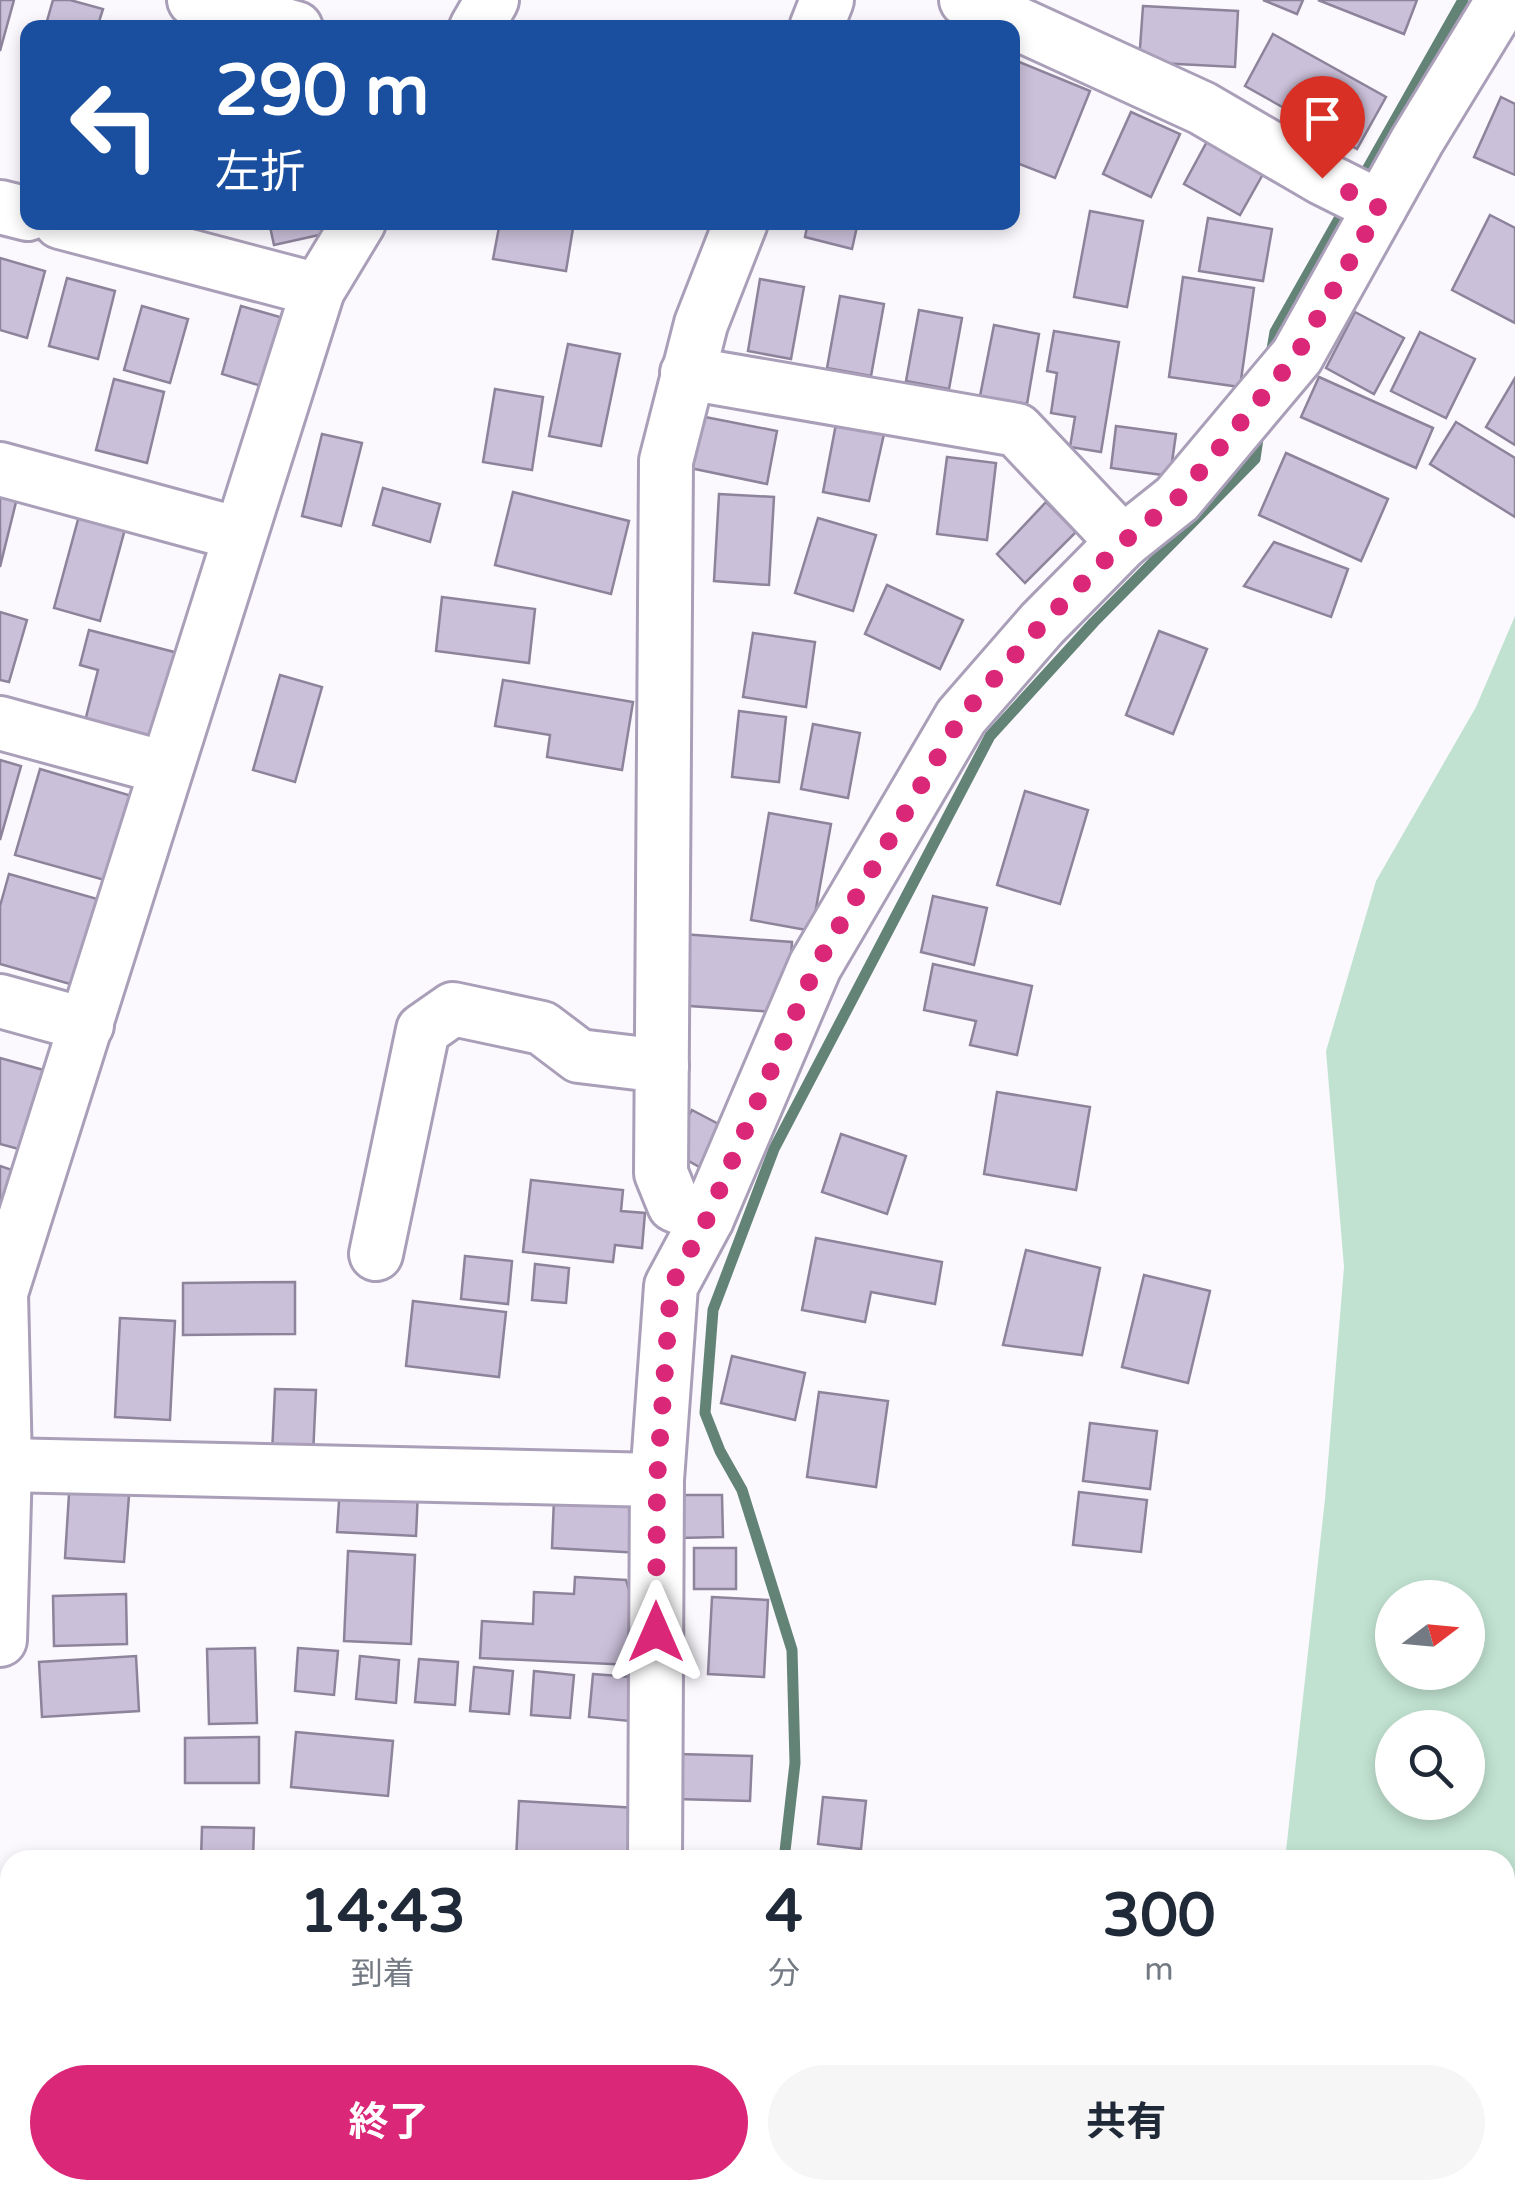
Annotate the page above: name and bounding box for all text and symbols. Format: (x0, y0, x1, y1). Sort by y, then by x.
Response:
text: 290 m (215, 50, 429, 134)
icon: left (50, 60, 180, 190)
pin (1280, 76, 1365, 179)
icon: arrive (1295, 91, 1350, 146)
text: 左折 (215, 146, 305, 200)
position arrow (604, 1580, 708, 1684)
north arrow (1375, 1580, 1485, 1690)
map controls (1375, 1580, 1485, 1820)
button: search (1375, 1710, 1485, 1820)
text: 14:43 (299, 1876, 466, 1948)
text: 4 (765, 1876, 803, 1948)
text: 300 (1102, 1880, 1216, 1952)
text: m (1144, 1951, 1174, 1989)
text: 到着 (351, 1955, 415, 1993)
text: 分 (768, 1955, 800, 1993)
button: 終了 (30, 2065, 748, 2180)
button: 共有 (768, 2065, 1485, 2180)

